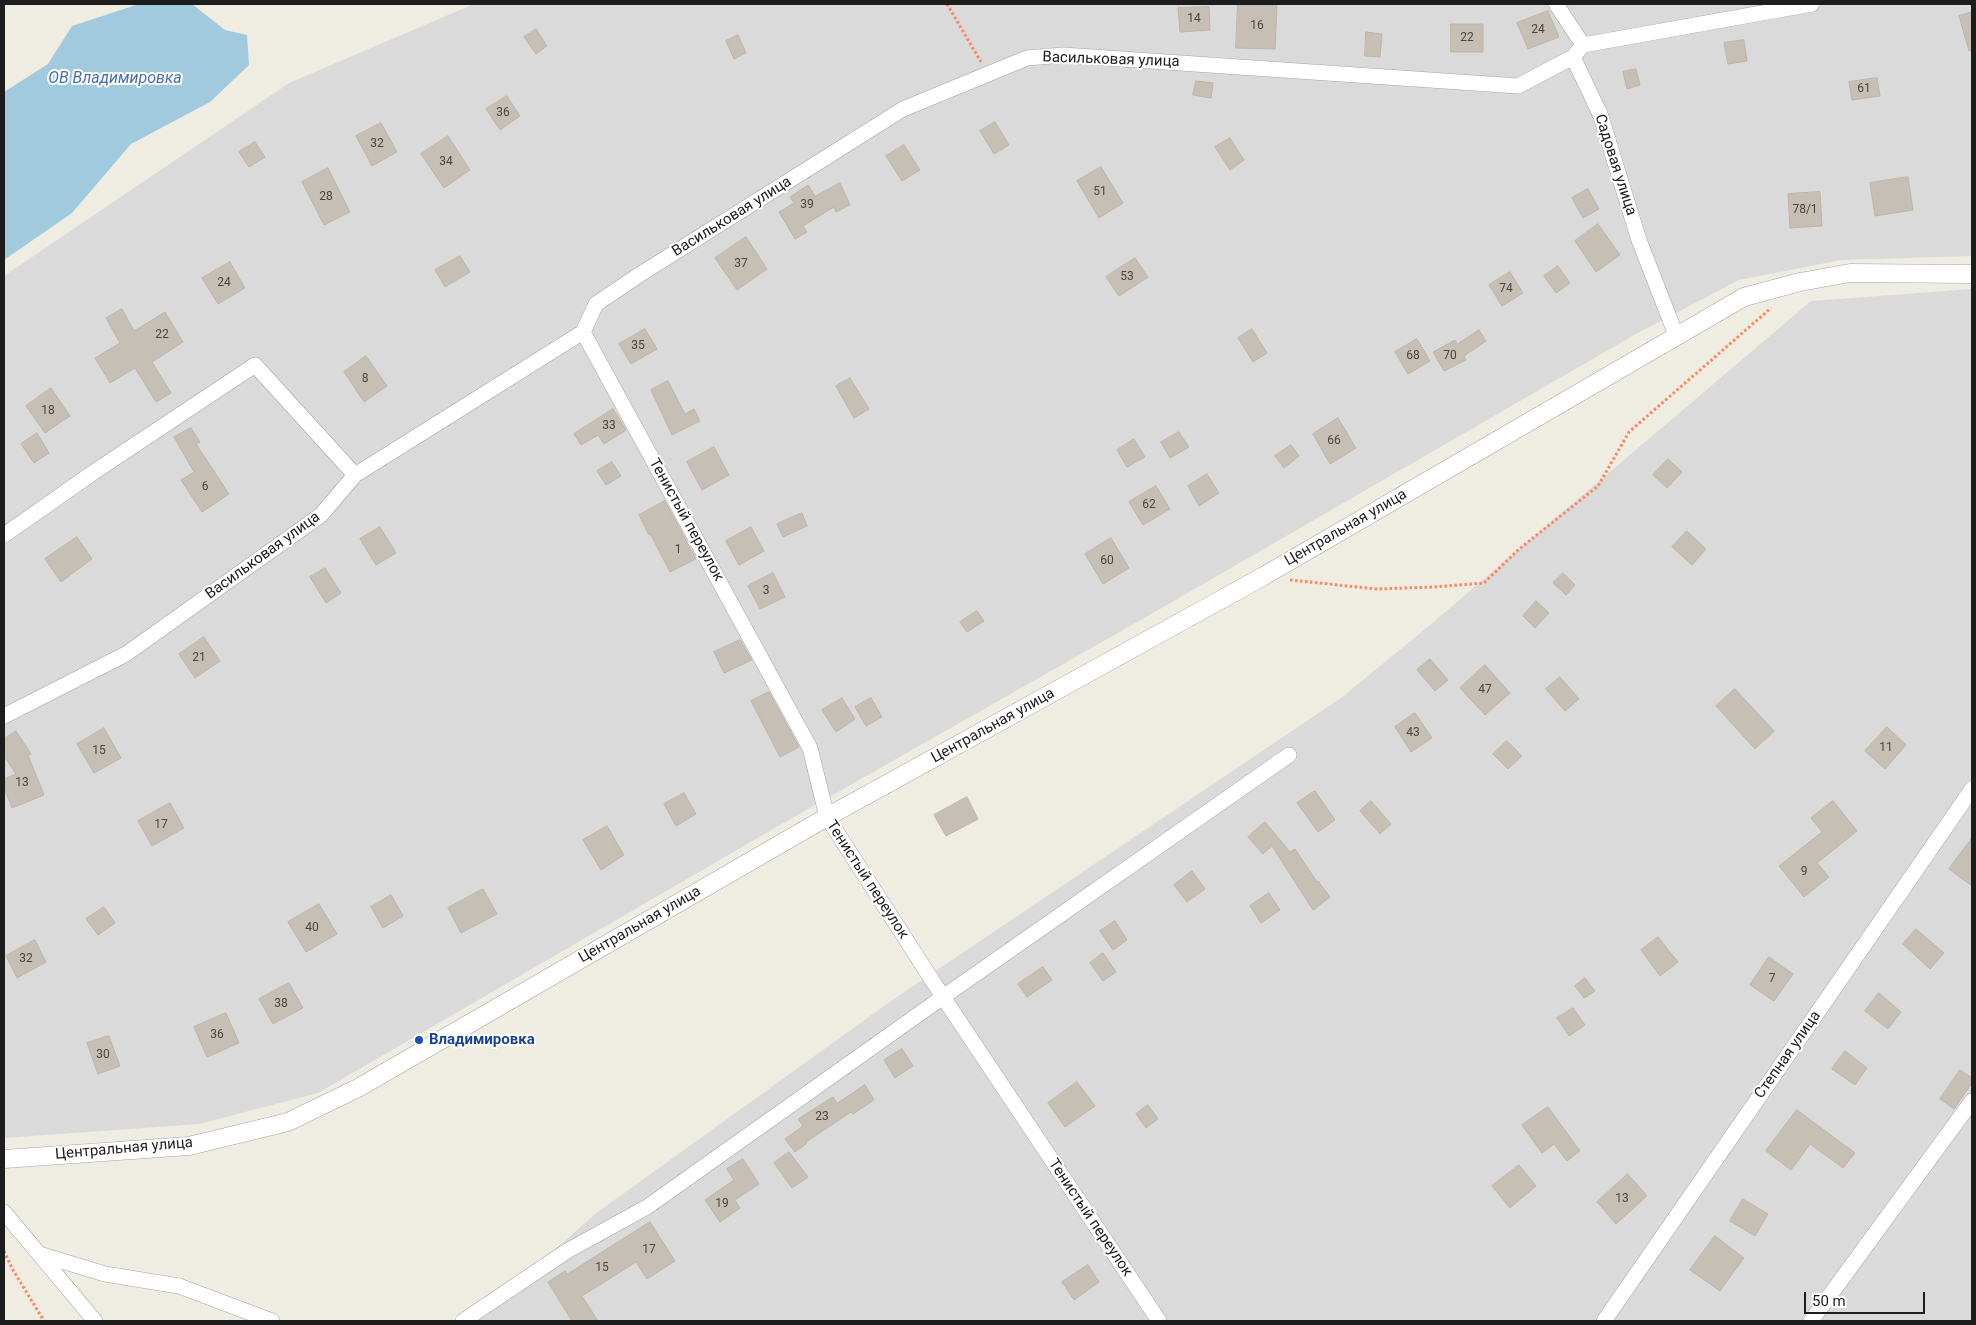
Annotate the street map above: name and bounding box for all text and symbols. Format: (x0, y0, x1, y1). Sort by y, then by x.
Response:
house number: 14 (1187, 12, 1201, 26)
house number: 16 (1250, 19, 1264, 33)
house number: 24 (1531, 23, 1545, 37)
house number: 22 (1460, 31, 1474, 45)
street label: Васильковая улица (1042, 49, 1180, 71)
water label: ОВ Владимировка (48, 69, 182, 89)
house number: 61 (1857, 82, 1871, 96)
house number: 36 (496, 106, 510, 120)
street label: Садовая улица (1590, 112, 1640, 218)
house number: 32 (370, 137, 384, 151)
house number: 34 (439, 155, 453, 169)
street label: Васильковая улица (669, 173, 795, 261)
house number: 51 (1093, 185, 1107, 199)
house number: 28 (319, 190, 333, 204)
house number: 39 (800, 198, 814, 212)
house number: 78/1 (1792, 203, 1818, 217)
house number: 37 (734, 257, 748, 271)
house number: 53 (1120, 270, 1134, 284)
house number: 24 (217, 276, 231, 290)
house number: 74 (1499, 282, 1513, 296)
house number: 22 (155, 328, 169, 342)
house number: 35 (631, 339, 645, 353)
house number: 68 (1406, 349, 1420, 363)
house number: 70 (1443, 349, 1457, 363)
house number: 8 (362, 372, 368, 386)
house number: 18 (41, 404, 55, 418)
house number: 33 (602, 419, 616, 433)
house number: 66 (1327, 434, 1341, 448)
street label: Тенистый переулок (645, 455, 727, 585)
house number: 6 (202, 480, 208, 494)
street label: Центральная улица (1282, 486, 1410, 570)
house number: 62 (1142, 498, 1156, 512)
street label: Васильковая улица (202, 508, 324, 604)
house number: 1 (675, 543, 681, 557)
house number: 60 (1100, 554, 1114, 568)
house number: 3 (763, 584, 769, 598)
house number: 21 (192, 651, 206, 665)
house number: 47 (1478, 683, 1492, 697)
street label: Центральная улица (928, 685, 1058, 767)
house number: 43 (1406, 726, 1420, 740)
house number: 11 (1879, 741, 1893, 755)
house number: 15 (92, 744, 106, 758)
house number: 13 (15, 776, 29, 790)
street label: Тенистый переулок (822, 817, 912, 943)
house number: 17 (154, 818, 168, 832)
house number: 9 (1801, 865, 1807, 879)
street label: Центральная улица (576, 883, 704, 967)
house number: 40 (305, 921, 319, 935)
house number: 32 (19, 952, 33, 966)
house number: 7 (1769, 972, 1775, 986)
house number: 38 (274, 997, 288, 1011)
street label: Степная улица (1751, 1008, 1825, 1102)
house number: 36 (210, 1028, 224, 1042)
place label: Владимировка (429, 1031, 535, 1049)
marker: Владимировка (413, 1034, 425, 1046)
house number: 30 (96, 1048, 110, 1062)
house number: 23 (815, 1110, 829, 1124)
street label: Центральная улица (54, 1134, 194, 1164)
street label: Тенистый переулок (1044, 1156, 1136, 1280)
house number: 13 (1615, 1192, 1629, 1206)
house number: 19 (715, 1197, 729, 1211)
house number: 17 (642, 1243, 656, 1257)
house number: 15 (595, 1261, 609, 1275)
scale bar (1806, 1282, 1927, 1314)
text: 50 m (1812, 1292, 1846, 1310)

